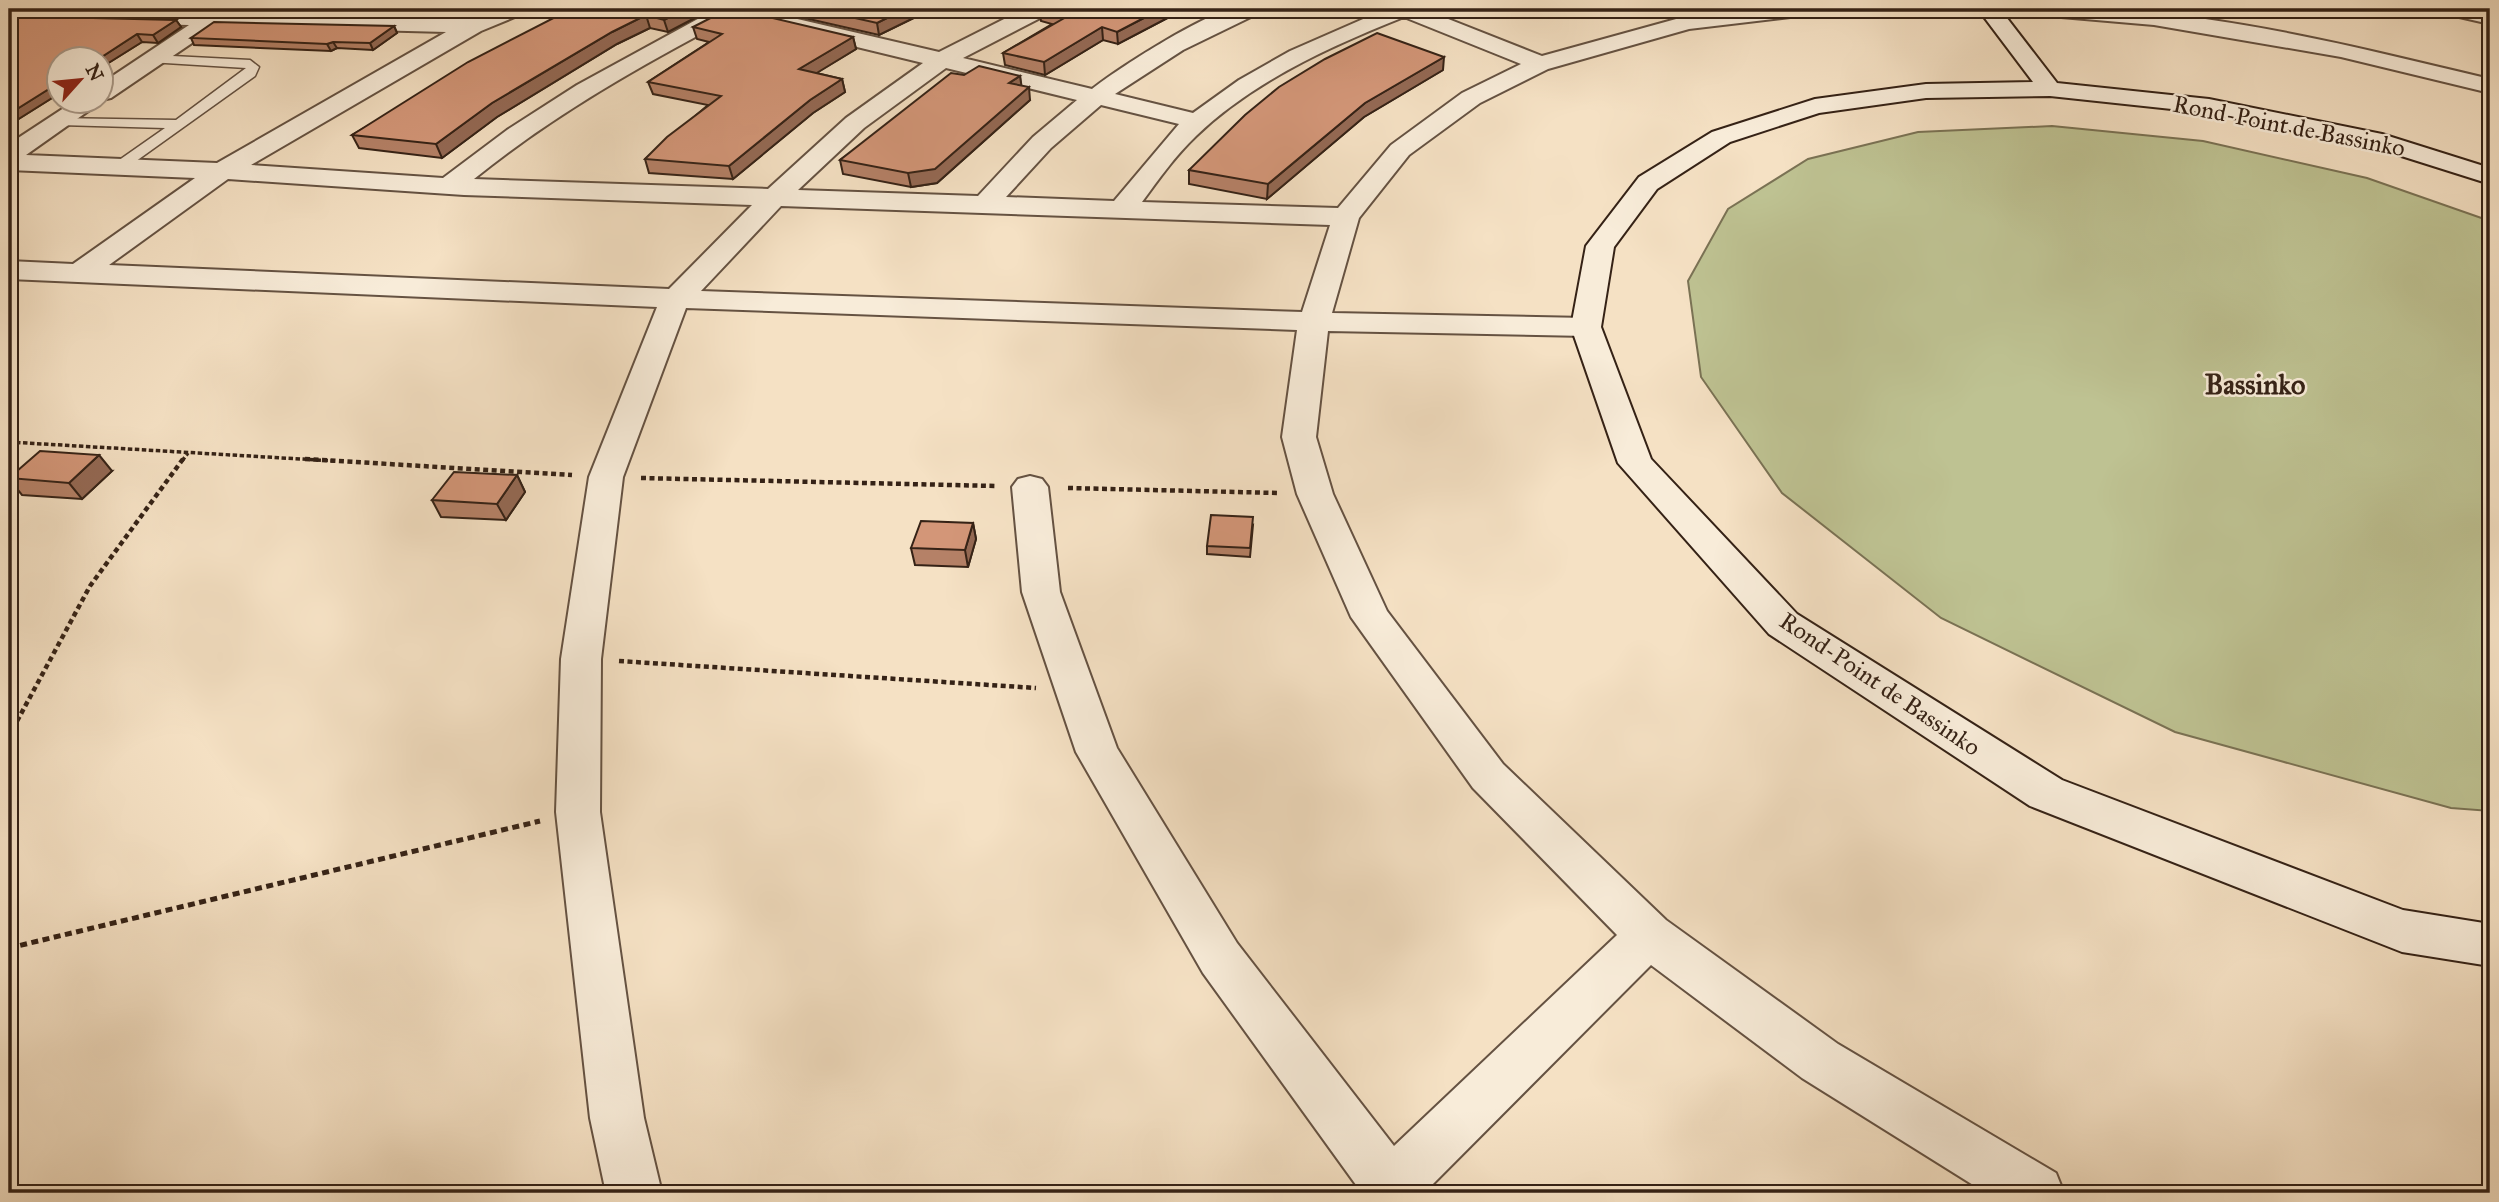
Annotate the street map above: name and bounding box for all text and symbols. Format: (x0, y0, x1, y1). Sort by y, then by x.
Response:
north arrow (46, 46, 116, 116)
text: N (81, 60, 109, 85)
street label: Rond-Point de Bassinko (2170, 89, 2408, 163)
district label: Bassinko (2205, 367, 2305, 402)
street label: Rond-Point de Bassinko (1774, 606, 1986, 762)

